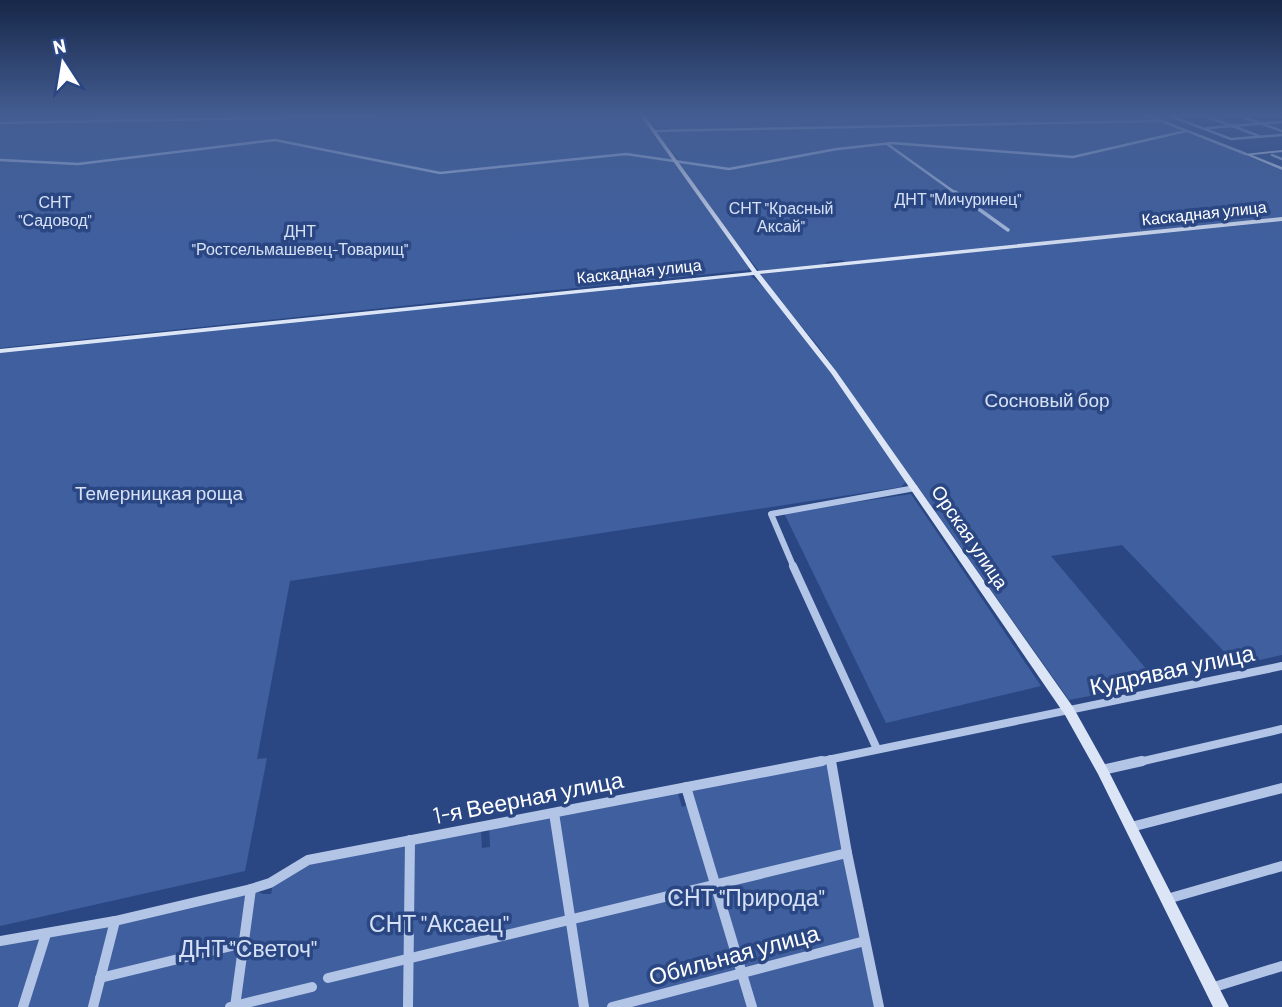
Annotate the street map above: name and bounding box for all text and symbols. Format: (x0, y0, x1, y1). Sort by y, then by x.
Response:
north arrow (28, 28, 98, 98)
text: N (51, 33, 68, 58)
park label: ДНТ "Мичуринец" (895, 189, 1021, 208)
park label: СНТ "Садовод" (18, 192, 92, 229)
street label: Каскадная улица (1141, 196, 1267, 229)
park label: СНТ "Красный Аксай" (729, 198, 833, 235)
park label: ДНТ "Ростсельмашевец-Товарищ" (192, 221, 408, 258)
street label: Каскадная улица (576, 254, 702, 287)
park label: Сосновый бор (984, 388, 1110, 411)
street label: Орская улица (927, 480, 1014, 593)
park label: Темерницкая роща (75, 481, 243, 504)
street label: Кудрявая улица (1087, 638, 1257, 700)
street label: 1-я Веерная улица (430, 765, 626, 829)
park label: СНТ "Природа" (667, 883, 825, 911)
park label: СНТ "Аксаец" (369, 909, 509, 937)
street label: Обильная улица (646, 918, 822, 990)
park label: ДНТ "Светоч" (179, 934, 317, 962)

